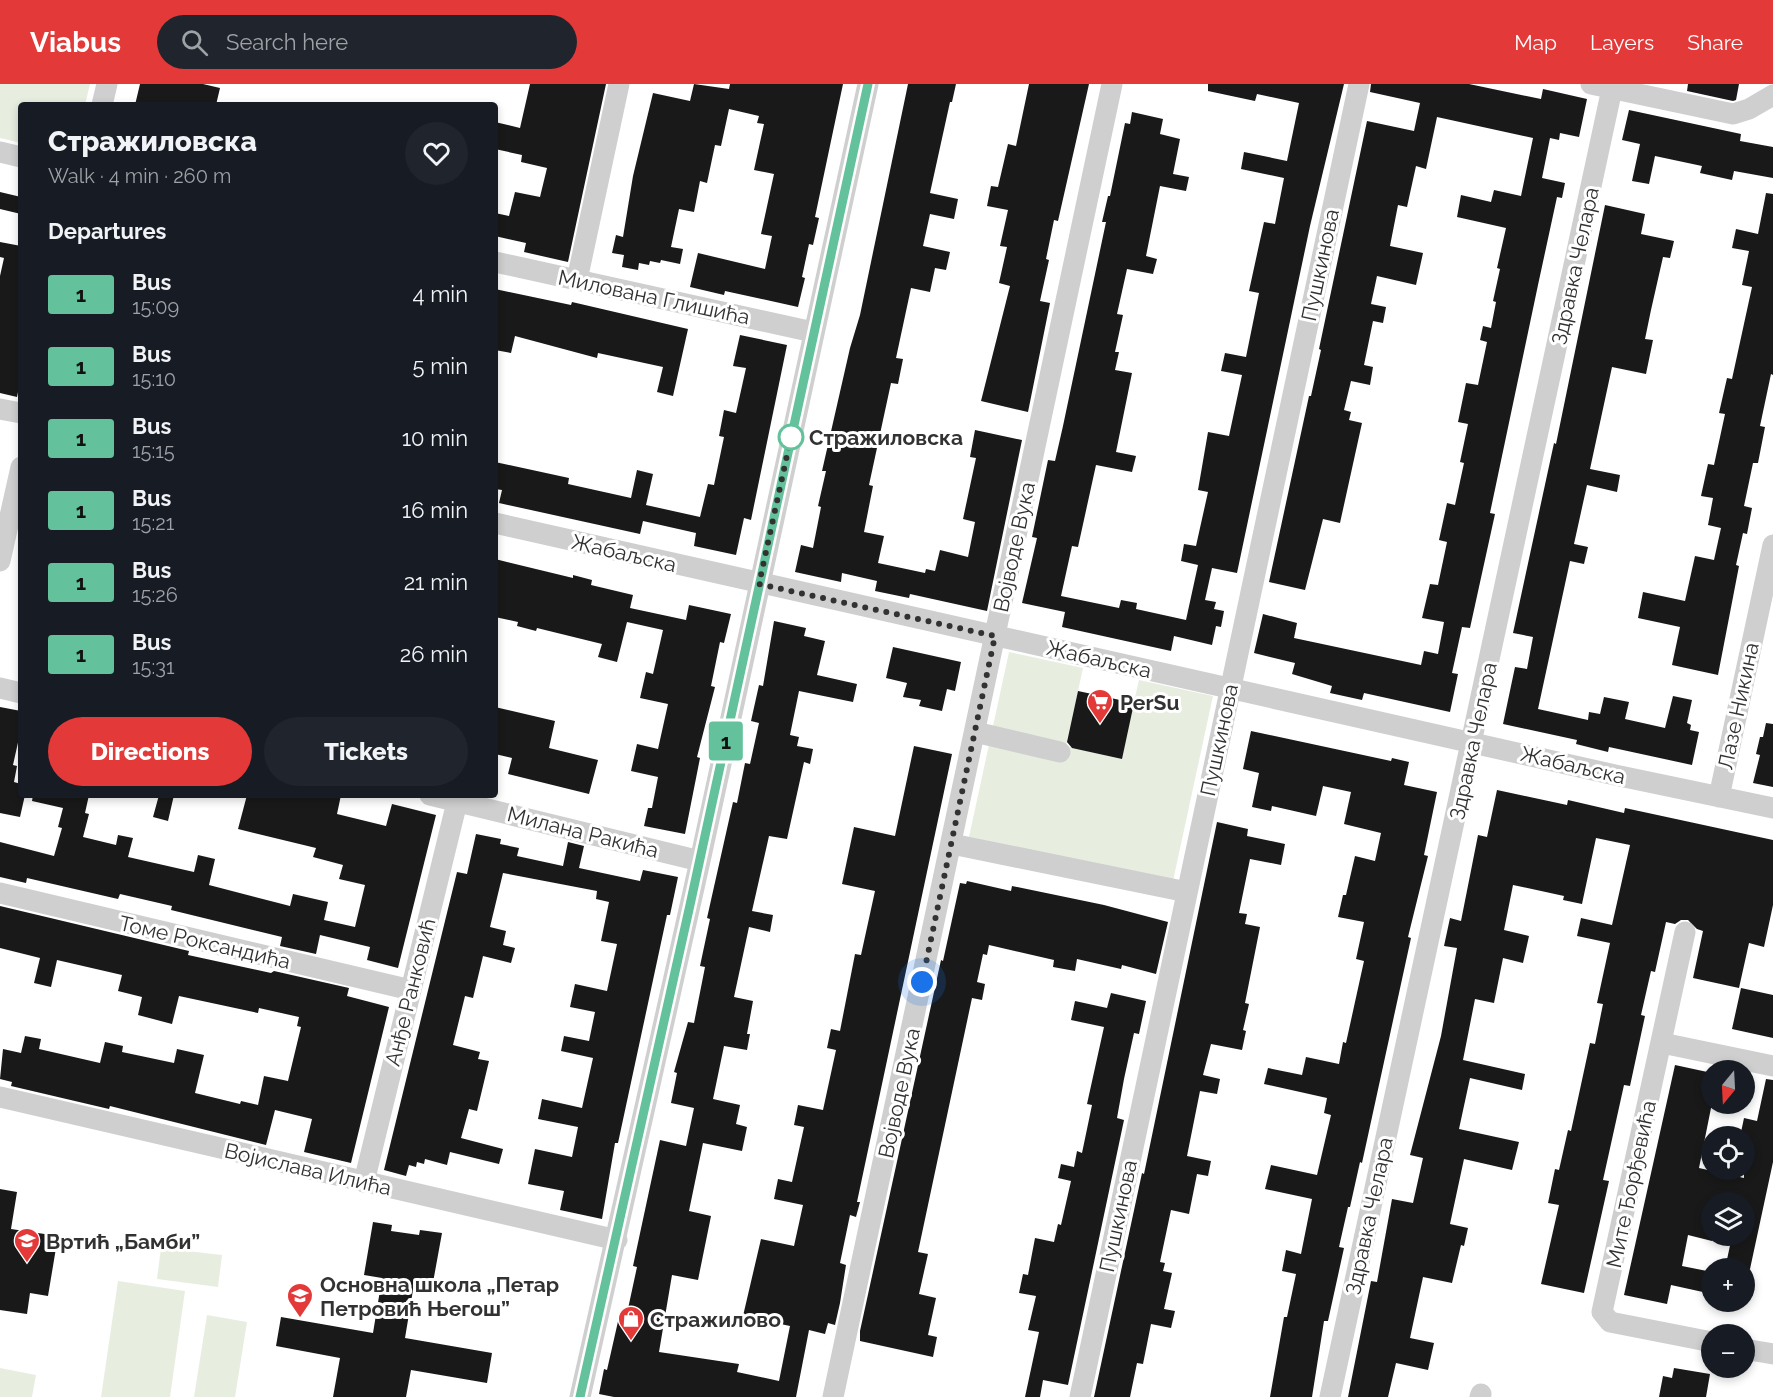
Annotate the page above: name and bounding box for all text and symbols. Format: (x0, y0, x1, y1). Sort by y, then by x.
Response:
search box (157, 15, 577, 69)
text: Viabus (30, 26, 121, 59)
icon: search (178, 26, 211, 59)
text: Search here (226, 29, 348, 55)
text: Map (1514, 30, 1557, 55)
text: Layers (1590, 30, 1654, 55)
text: Share (1687, 30, 1743, 55)
button: heart (405, 122, 468, 185)
text: Стражиловска (48, 125, 257, 158)
text: Walk · 4 min · 260 m (48, 164, 231, 188)
street label: Здравка Челара (1546, 185, 1604, 347)
street label: Пушкинова (1296, 207, 1344, 323)
text: Departures (48, 218, 166, 244)
street label: Милована Глишића (556, 264, 752, 330)
text: Bus (132, 269, 171, 295)
text: 4 min (413, 281, 468, 307)
text: 1 (76, 282, 86, 307)
text: 15:09 (132, 295, 179, 319)
text: Bus (132, 341, 171, 367)
text: 5 min (413, 353, 468, 379)
text: 1 (76, 354, 86, 379)
text: 15:10 (132, 367, 176, 391)
text: Bus (132, 413, 171, 439)
marker: Стражиловска (778, 424, 804, 450)
text: 10 min (402, 425, 468, 451)
place label: Стражиловска (809, 425, 963, 450)
text: 1 (76, 426, 86, 451)
text: 15:15 (132, 439, 175, 463)
street label: Војводе Вука (988, 480, 1040, 614)
text: Bus (132, 485, 171, 511)
text: 16 min (402, 497, 468, 523)
text: 1 (76, 498, 86, 523)
text: 15:21 (132, 511, 174, 535)
street label: Жабаљска (569, 529, 679, 577)
text: Bus (132, 557, 171, 583)
text: 21 min (404, 569, 468, 595)
text: 1 (76, 570, 86, 595)
text: 15:26 (132, 583, 178, 607)
text: Bus (132, 629, 171, 655)
street label: Жабаљска (1044, 635, 1154, 683)
street label: Лазе Никина (1712, 640, 1764, 772)
text: 26 min (400, 641, 468, 667)
text: 1 (76, 642, 86, 667)
text: 15:31 (132, 655, 174, 679)
street label: Здравка Челара (1444, 660, 1502, 822)
street label: Пушкинова (1195, 682, 1243, 798)
supermarket icon: PerSu (1085, 687, 1115, 725)
place label: PerSu (1120, 690, 1179, 715)
button: Directions (48, 717, 252, 786)
button: Tickets (264, 717, 468, 786)
line badge: 1 (706, 722, 746, 760)
text: 1 (721, 729, 731, 754)
street label: Жабаљска (1518, 741, 1628, 789)
street label: Милана Ракића (505, 801, 661, 863)
street label: Томе Роксандића (117, 910, 293, 974)
street label: Анђе Ранковић (380, 915, 440, 1069)
your location (907, 967, 937, 997)
street label: Војводе Вука (873, 1026, 925, 1160)
north arrow (1701, 1060, 1755, 1114)
map controls (1701, 1060, 1755, 1378)
street label: Мите Ђорђевића (1601, 1098, 1661, 1270)
button: locate (1701, 1126, 1755, 1180)
street label: Здравка Челара (1340, 1135, 1398, 1297)
street label: Војислава Илића (222, 1138, 394, 1200)
street label: Пушкинова (1094, 1158, 1142, 1274)
button: layers (1701, 1192, 1755, 1246)
school or university icon: Вртић „Бамби” (12, 1226, 42, 1264)
place label: Вртић „Бамби” (46, 1229, 200, 1254)
button: + (1701, 1258, 1755, 1312)
place label: Основна школа „Петар Петровић Његош” (320, 1272, 559, 1321)
school or university icon: Основна школа „Петар Петровић Његош” (285, 1281, 315, 1319)
shop icon: Стражилово (616, 1304, 646, 1342)
place label: Стражилово (650, 1307, 781, 1332)
button: − (1701, 1324, 1755, 1378)

